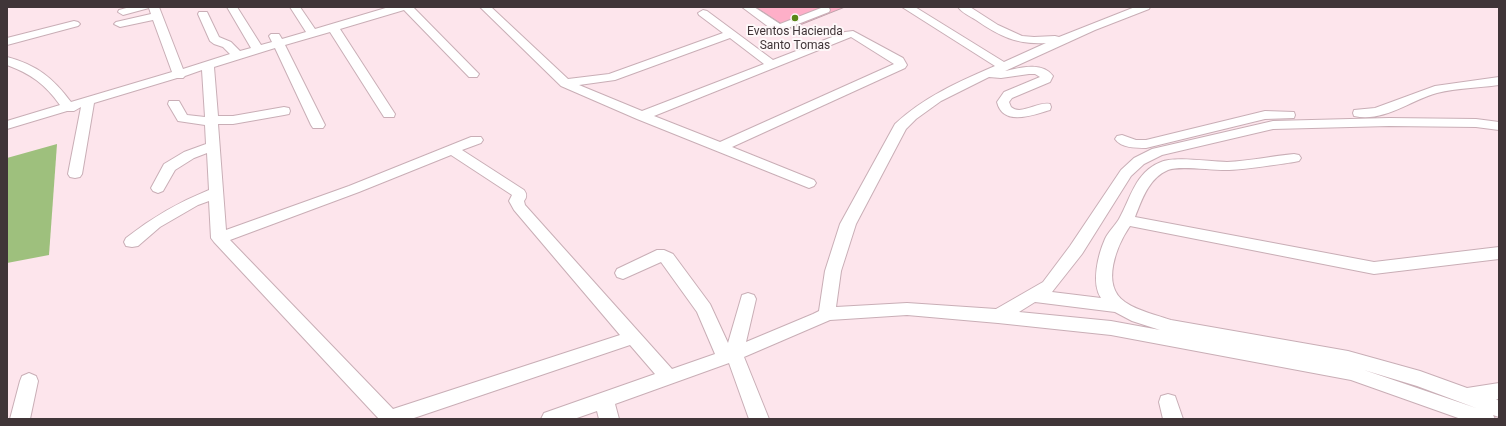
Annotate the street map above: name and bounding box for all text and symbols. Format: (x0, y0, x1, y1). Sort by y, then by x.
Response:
marker: Eventos Hacienda Santo Tomas (790, 13, 800, 23)
place label: Eventos Hacienda Santo Tomas (747, 25, 843, 53)

